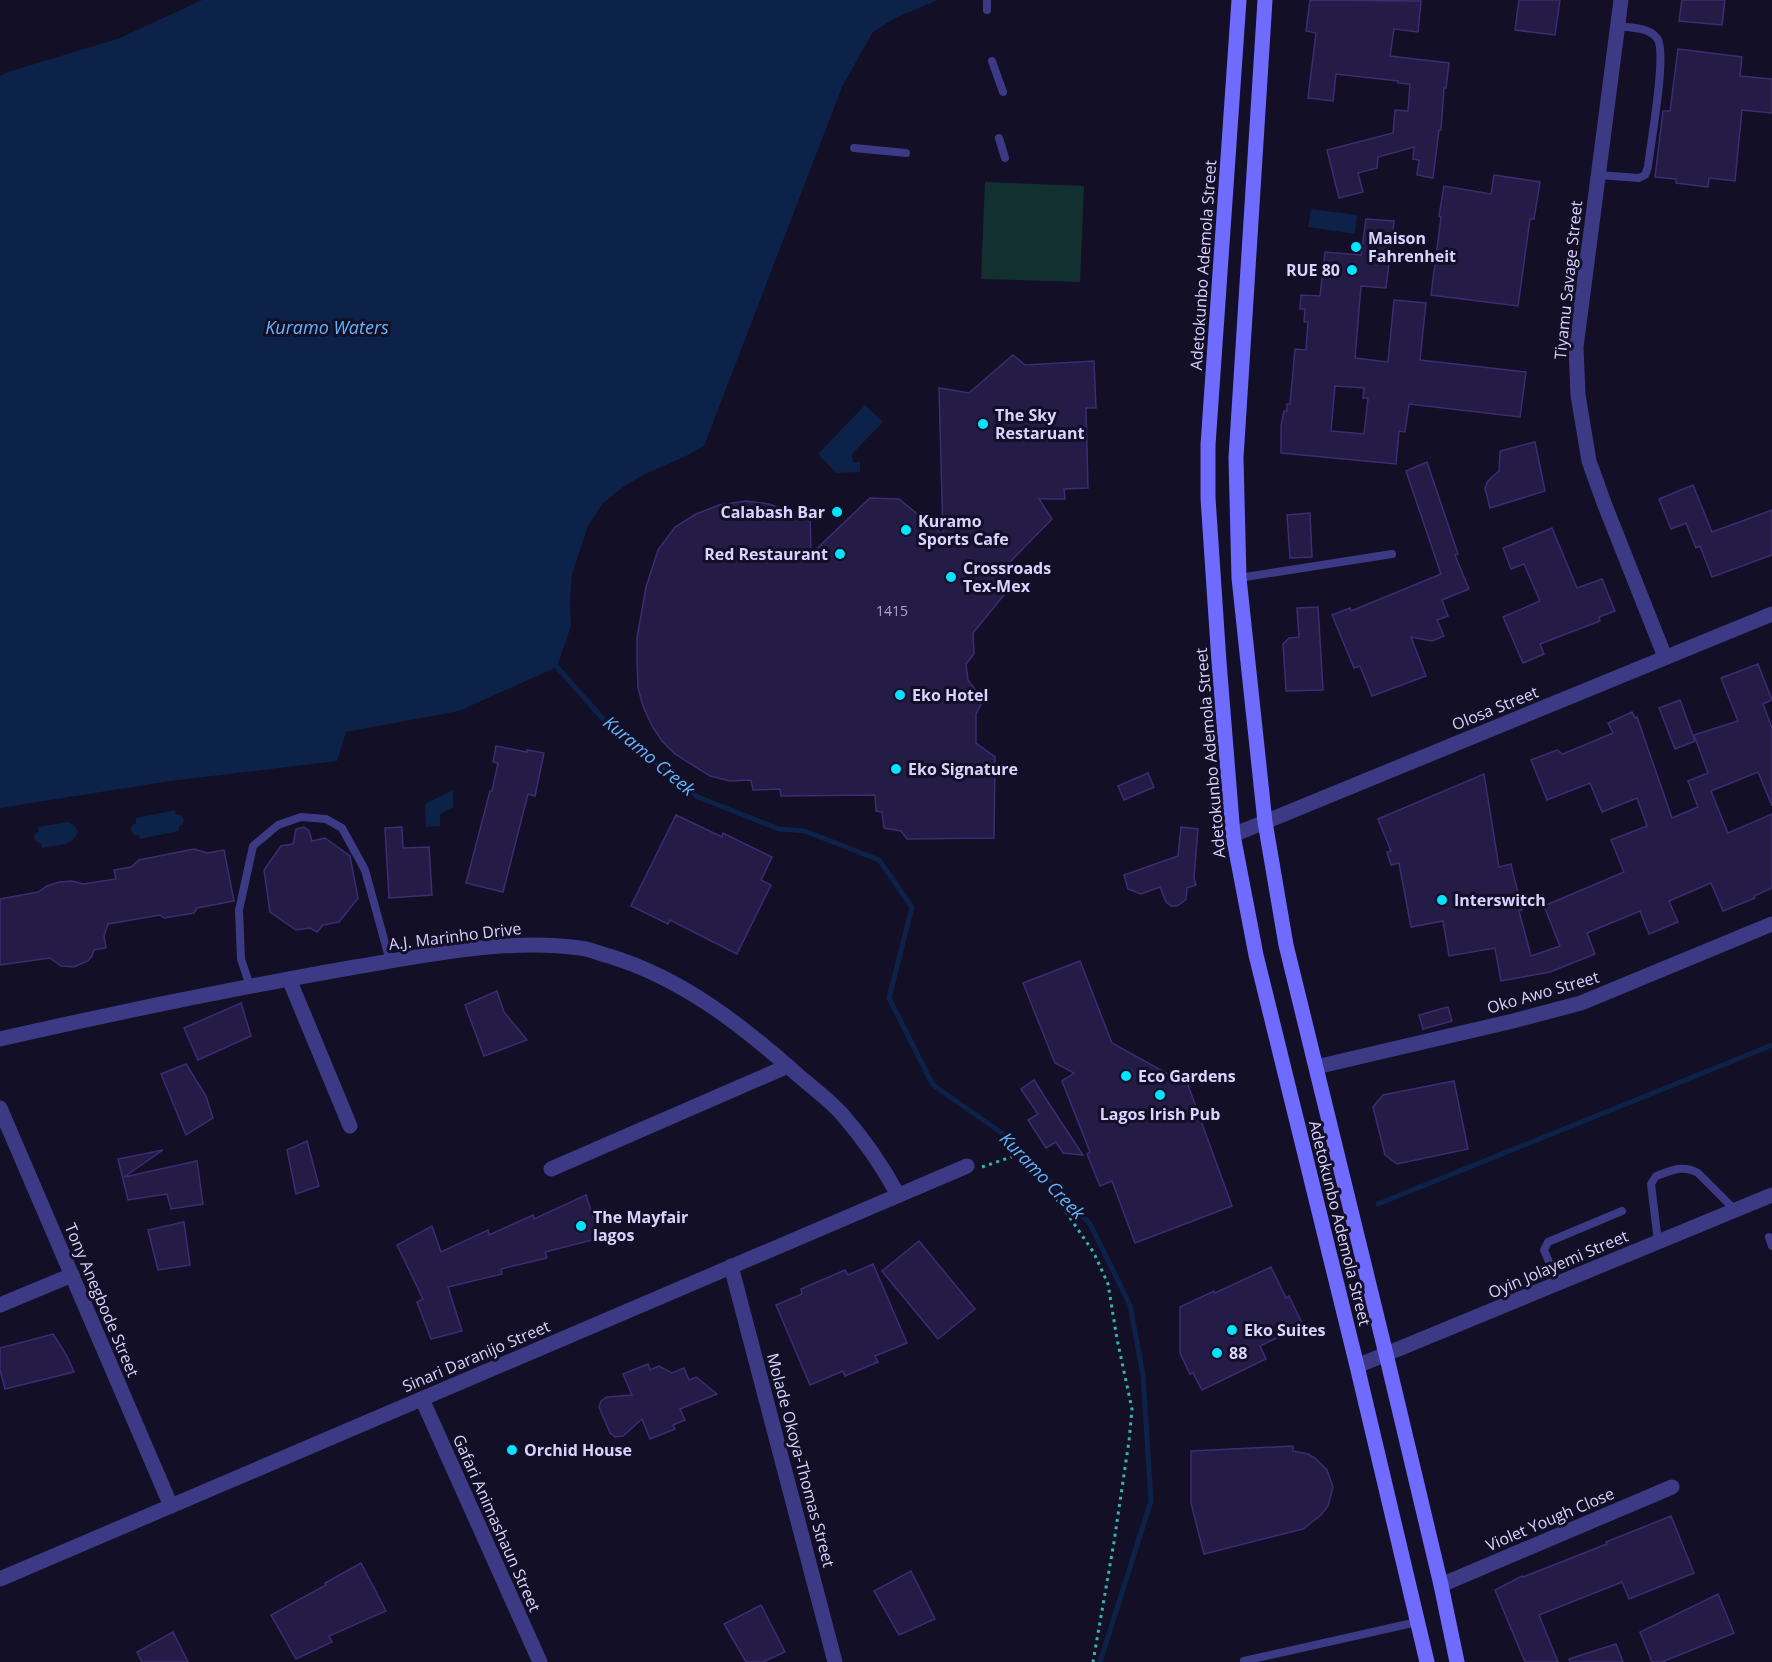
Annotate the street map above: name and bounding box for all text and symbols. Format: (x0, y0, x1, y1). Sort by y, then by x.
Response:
street label: Adetokunbo Ademola Street (1185, 159, 1221, 371)
street label: Tiyamu Savage Street (1549, 199, 1587, 361)
place label: Maison Fahrenheit (1368, 227, 1456, 267)
marker: Maison Fahrenheit (1349, 240, 1363, 254)
place label: RUE 80 (1286, 259, 1340, 281)
marker: RUE 80 (1345, 263, 1359, 277)
water label: Kuramo Waters (265, 315, 389, 339)
place label: The Sky Restaruant (995, 404, 1085, 444)
marker: The Sky Restaruant (976, 417, 990, 431)
place label: Calabash Bar (721, 501, 825, 523)
marker: Calabash Bar (830, 505, 844, 519)
place label: Kuramo Sports Cafe (918, 510, 1009, 550)
marker: Kuramo Sports Cafe (899, 523, 913, 537)
place label: Red Restaurant (704, 543, 828, 565)
marker: Red Restaurant (833, 547, 847, 561)
place label: Crossroads Tex-Mex (963, 557, 1051, 597)
marker: Crossroads Tex-Mex (944, 570, 958, 584)
house number: 1415 (876, 601, 908, 620)
street label: Adetokunbo Ademola Street (1190, 647, 1230, 859)
street label: Olosa Street (1448, 681, 1542, 735)
place label: Eko Hotel (912, 684, 988, 706)
marker: Eko Hotel (893, 688, 907, 702)
water label: Kuramo Creek (599, 710, 701, 801)
place label: Eko Signature (908, 758, 1018, 780)
marker: Eko Signature (889, 762, 903, 776)
place label: Interswitch (1454, 889, 1546, 911)
marker: Interswitch (1435, 893, 1449, 907)
street label: A.J. Marinho Drive (387, 917, 523, 955)
street label: Oko Awo Street (1484, 965, 1602, 1019)
place label: Eco Gardens (1138, 1065, 1236, 1087)
marker: Eco Gardens (1119, 1069, 1133, 1083)
marker: Lagos Irish Pub (1153, 1088, 1167, 1102)
place label: Lagos Irish Pub (1100, 1103, 1220, 1125)
street label: Adetokunbo Ademola Street (1304, 1118, 1376, 1328)
water label: Kuramo Creek (995, 1126, 1091, 1225)
place label: The Mayfair lagos (593, 1206, 688, 1246)
marker: The Mayfair lagos (574, 1219, 588, 1233)
street label: Tony Anegbode Street (60, 1220, 144, 1381)
street label: Oyin Jolayemi Street (1485, 1224, 1632, 1303)
street label: Sinari Daranijo Street (399, 1315, 554, 1397)
place label: Eko Suites (1244, 1319, 1326, 1341)
marker: Eko Suites (1225, 1323, 1239, 1337)
place label: 88 (1229, 1342, 1247, 1364)
marker: 88 (1210, 1346, 1224, 1360)
street label: Molade Okoya-Thomas Street (762, 1351, 840, 1570)
street label: Gafari Animashaun Street (448, 1431, 546, 1615)
place label: Orchid House (524, 1439, 632, 1461)
marker: Orchid House (505, 1443, 519, 1457)
street label: Violet Yough Close (1482, 1482, 1618, 1556)

